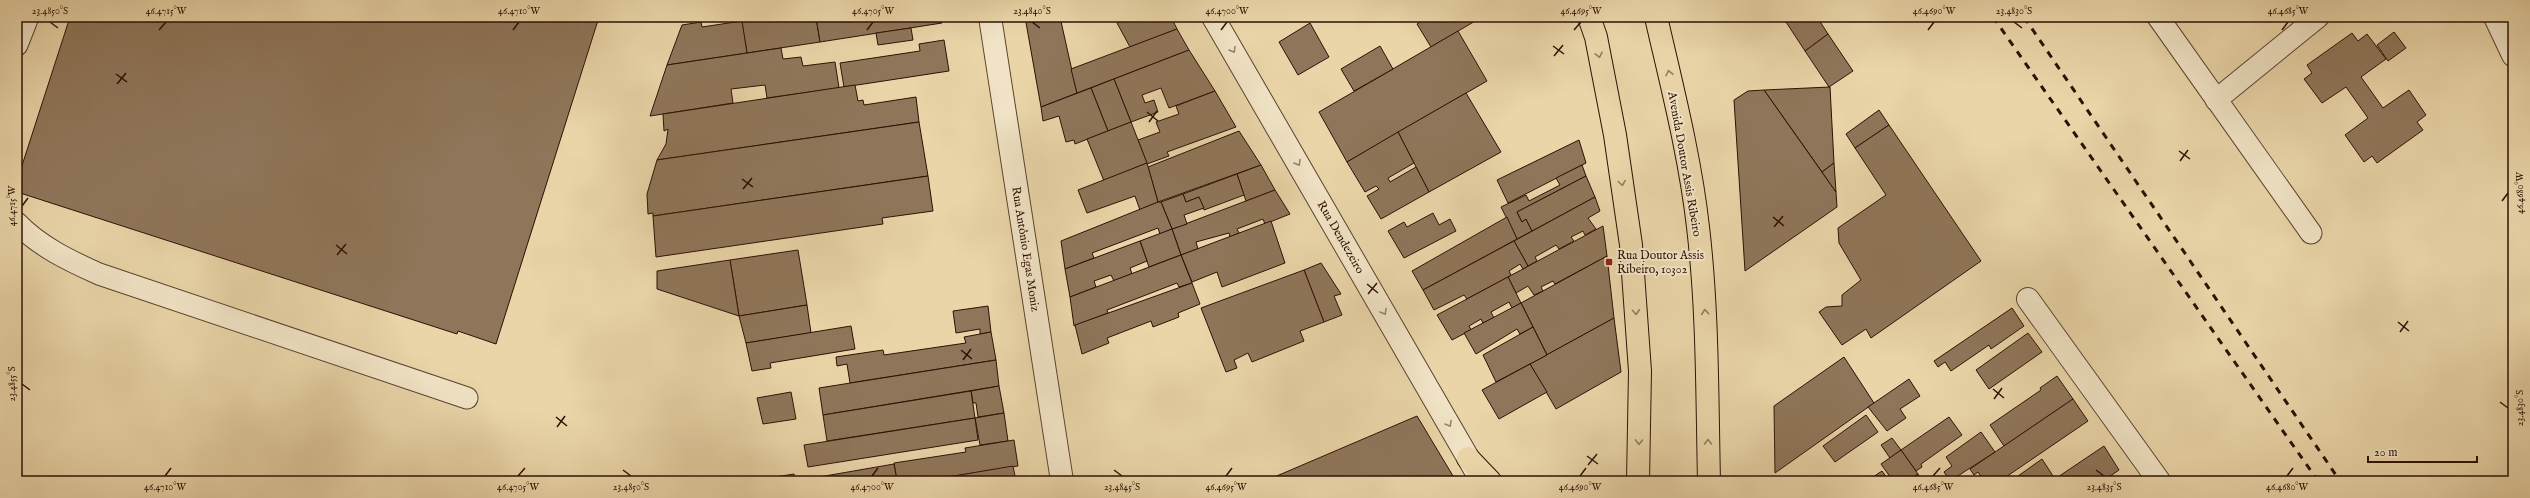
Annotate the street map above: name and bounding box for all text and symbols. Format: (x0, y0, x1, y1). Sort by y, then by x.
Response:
text: 23.4850°S (32, 5, 68, 18)
text: 46.4715°W (146, 5, 187, 18)
text: 46.4710°W (498, 5, 540, 18)
text: 46.4705°W (852, 5, 894, 18)
text: 23.4840°S (1013, 5, 1051, 18)
text: 46.4700°W (1205, 5, 1249, 18)
text: 46.4695°W (1560, 5, 1602, 18)
text: 46.4690°W (1913, 5, 1956, 18)
text: 23.4830°S (1996, 5, 2032, 18)
text: 46.4685°W (2268, 5, 2309, 18)
one-way arrow (1228, 46, 1235, 54)
one-way arrow (1594, 52, 1603, 58)
one-way arrow (1665, 70, 1673, 76)
street label: Avenida Doutor Assis Ribeiro (1664, 89, 1705, 238)
one-way arrow (1293, 159, 1300, 166)
text: 46.4680°W (2514, 172, 2527, 214)
one-way arrow (1617, 179, 1626, 186)
text: 46.4715°W (6, 185, 19, 226)
street label: Rua Antônio Egas Moniz (1008, 186, 1043, 313)
street label: Rua Dendezeiro (1314, 198, 1368, 277)
place label: Rua Doutor Assis Ribeiro, 10302 (1617, 248, 1704, 277)
marker: Rua Doutor Assis Ribeiro, 10302 (1604, 257, 1614, 267)
one-way arrow (1379, 308, 1386, 315)
one-way arrow (1631, 309, 1640, 315)
one-way arrow (1701, 309, 1710, 315)
text: 23.4855°S (6, 366, 19, 402)
text: 23.4830°S (2514, 390, 2527, 426)
one-way arrow (1444, 420, 1451, 428)
scale bar (2368, 438, 2477, 464)
one-way arrow (1635, 439, 1643, 445)
one-way arrow (1704, 439, 1712, 445)
text: 20 m (2374, 445, 2397, 460)
text: 46.4710°W (144, 481, 186, 494)
text: 46.4705°W (497, 481, 539, 494)
text: 23.4850°S (613, 481, 649, 494)
text: 46.4700°W (850, 481, 894, 494)
text: 23.4845°S (1104, 481, 1140, 494)
text: 46.4695°W (1205, 481, 1247, 494)
text: 46.4690°W (1559, 481, 1602, 494)
text: 46.4685°W (1913, 481, 1954, 494)
text: 23.4835°S (2086, 481, 2122, 494)
text: 46.4680°W (2266, 481, 2308, 494)

